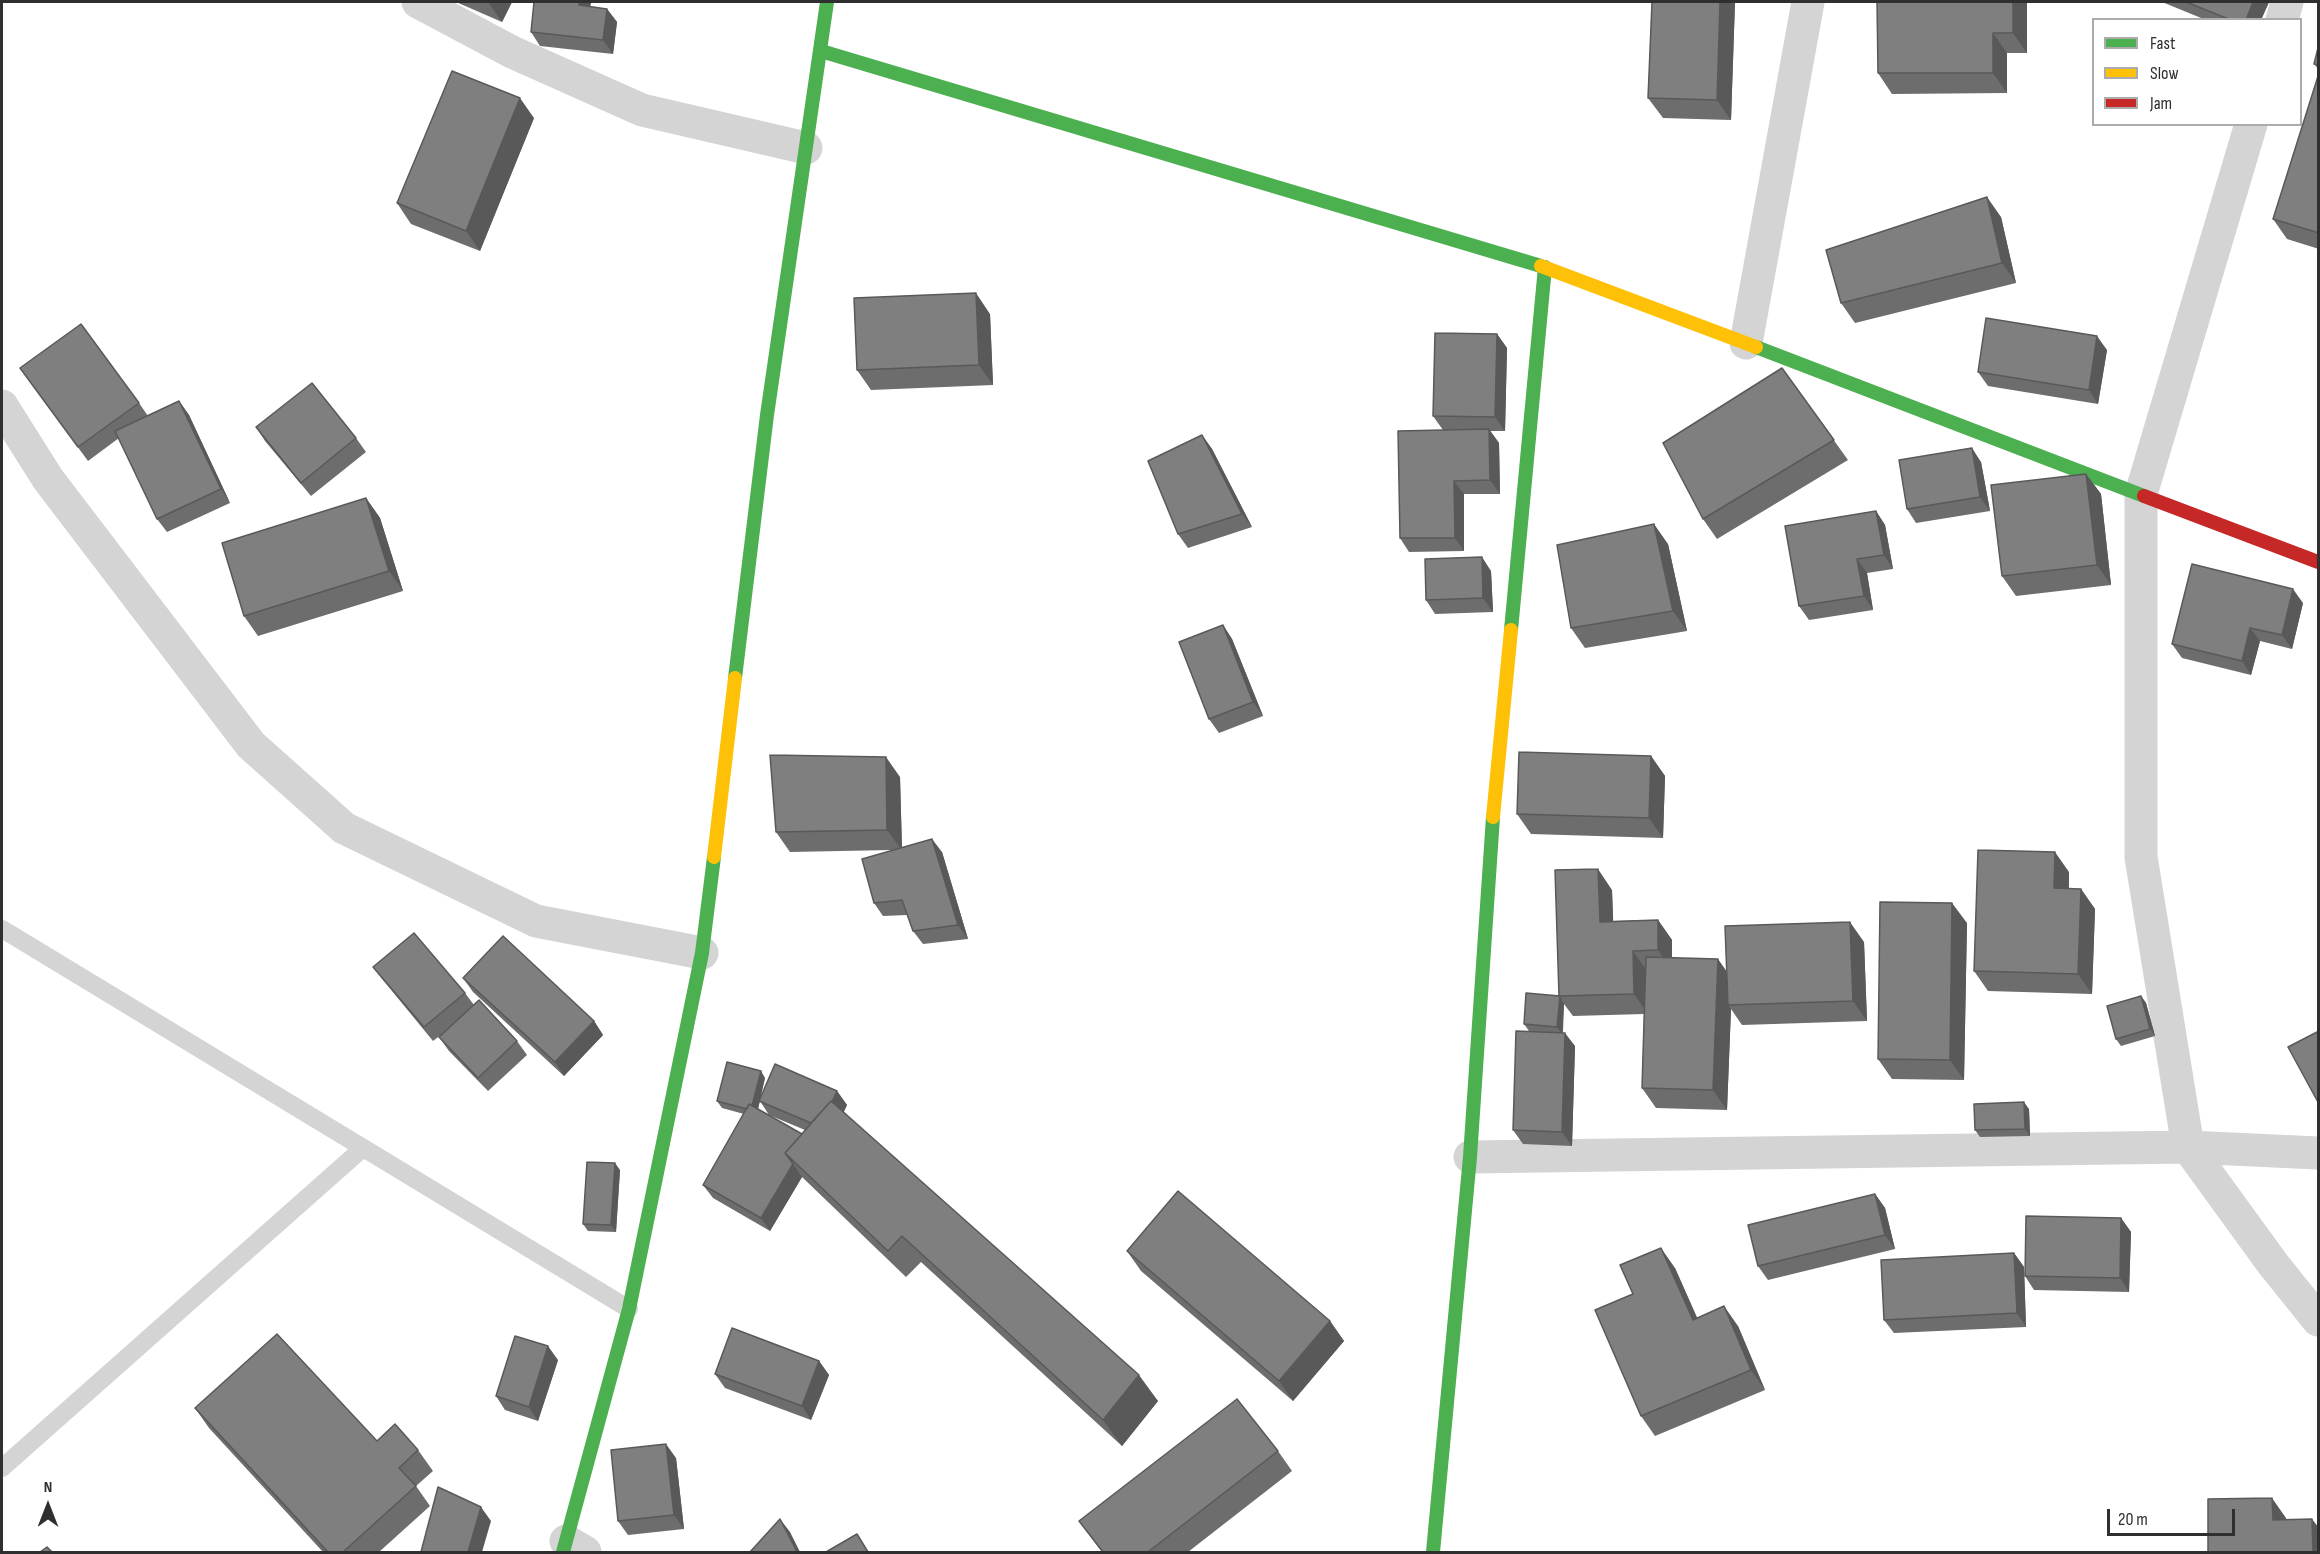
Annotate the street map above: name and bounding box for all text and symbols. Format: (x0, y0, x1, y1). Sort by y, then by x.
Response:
legend (2092, 18, 2302, 126)
text: Fast (2150, 33, 2175, 54)
text: Slow (2150, 63, 2179, 84)
text: Jam (2150, 93, 2172, 114)
north arrow (18, 1476, 78, 1536)
text: N (44, 1478, 52, 1497)
scale bar (2110, 1497, 2238, 1535)
text: 20 m (2118, 1509, 2148, 1530)

